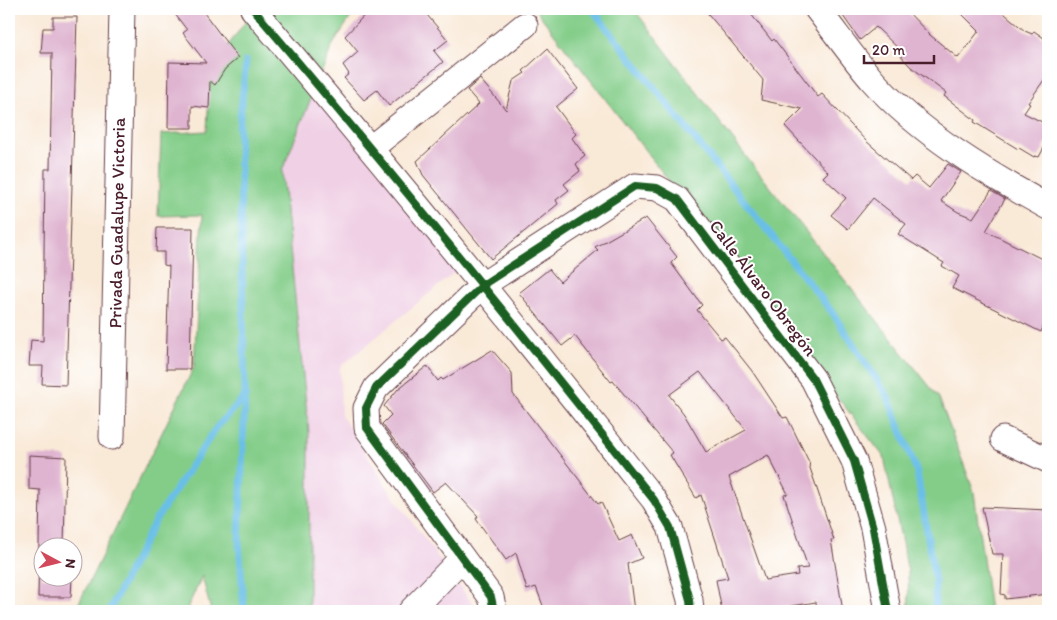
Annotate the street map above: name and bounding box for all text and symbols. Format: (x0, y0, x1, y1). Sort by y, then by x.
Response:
scale bar (864, 32, 934, 64)
text: 20 m (872, 41, 906, 59)
street label: Privada Guadalupe Victoria (104, 117, 130, 329)
street label: Calle Álvaro Obregón (705, 216, 821, 360)
north arrow (32, 538, 82, 588)
text: N (61, 558, 79, 569)

